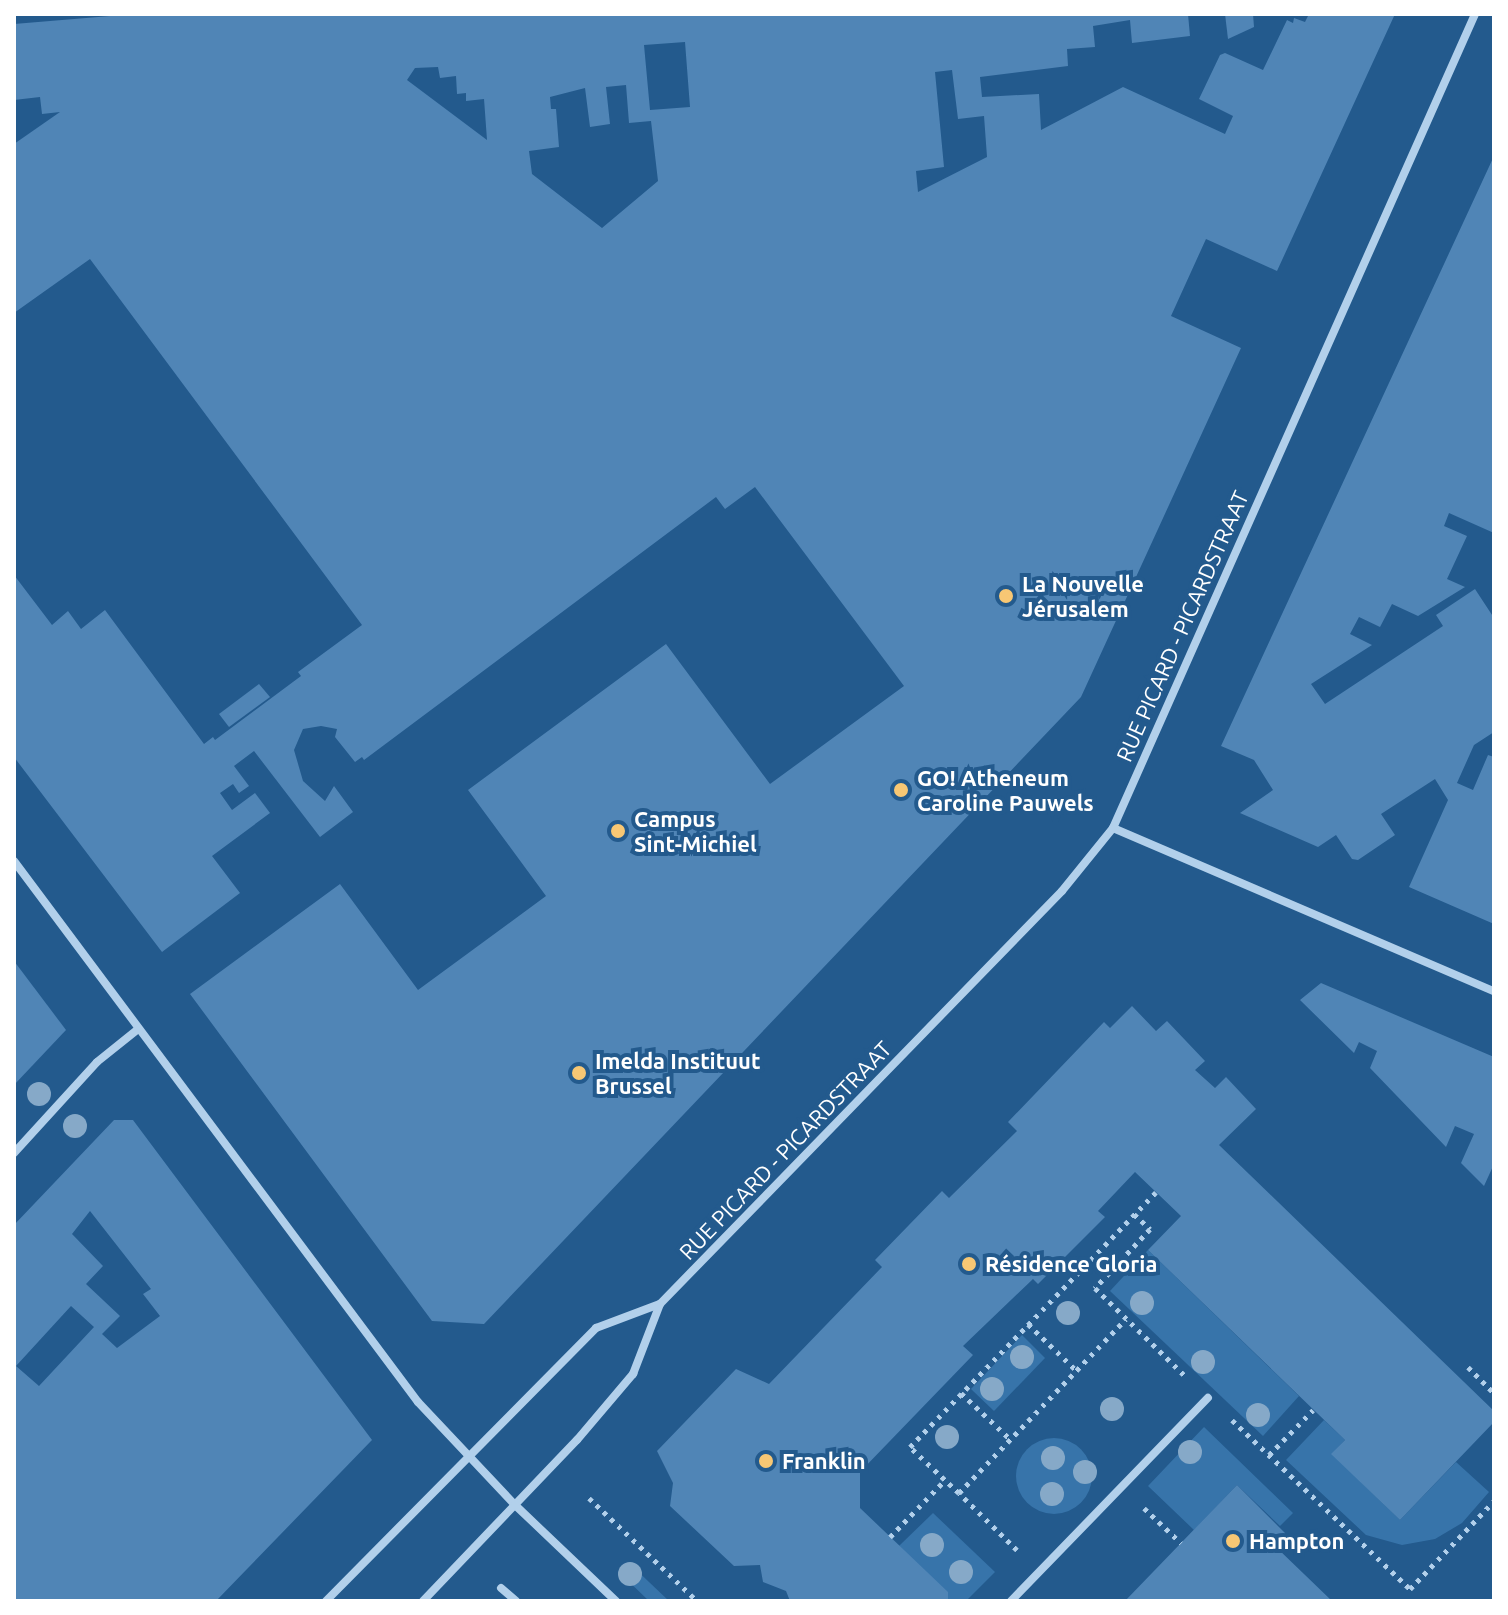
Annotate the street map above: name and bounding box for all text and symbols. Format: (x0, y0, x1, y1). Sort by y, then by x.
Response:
street label: RUE PICARD - PICARDSTRAAT (1110, 487, 1254, 765)
place label: La Nouvelle Jérusalem (1022, 570, 1144, 622)
marker: La Nouvelle Jérusalem (997, 587, 1015, 605)
place label: GO! Atheneum Caroline Pauwels (917, 764, 1094, 816)
marker: GO! Atheneum Caroline Pauwels (892, 781, 910, 799)
place label: Campus Sint-Michiel (634, 805, 757, 856)
marker: Campus Sint-Michiel (609, 822, 627, 840)
street label: RUE PICARD - PICARDSTRAAT (674, 1035, 896, 1265)
place label: Imelda Instituut Brussel (595, 1047, 760, 1098)
marker: Imelda Instituut Brussel (570, 1064, 588, 1082)
place label: Résidence Gloria (985, 1251, 1157, 1277)
marker: Résidence Gloria (960, 1255, 978, 1273)
place label: Franklin (782, 1448, 866, 1474)
marker: Franklin (757, 1452, 775, 1470)
place label: Hampton (1249, 1528, 1344, 1554)
marker: Hampton (1224, 1532, 1242, 1550)

